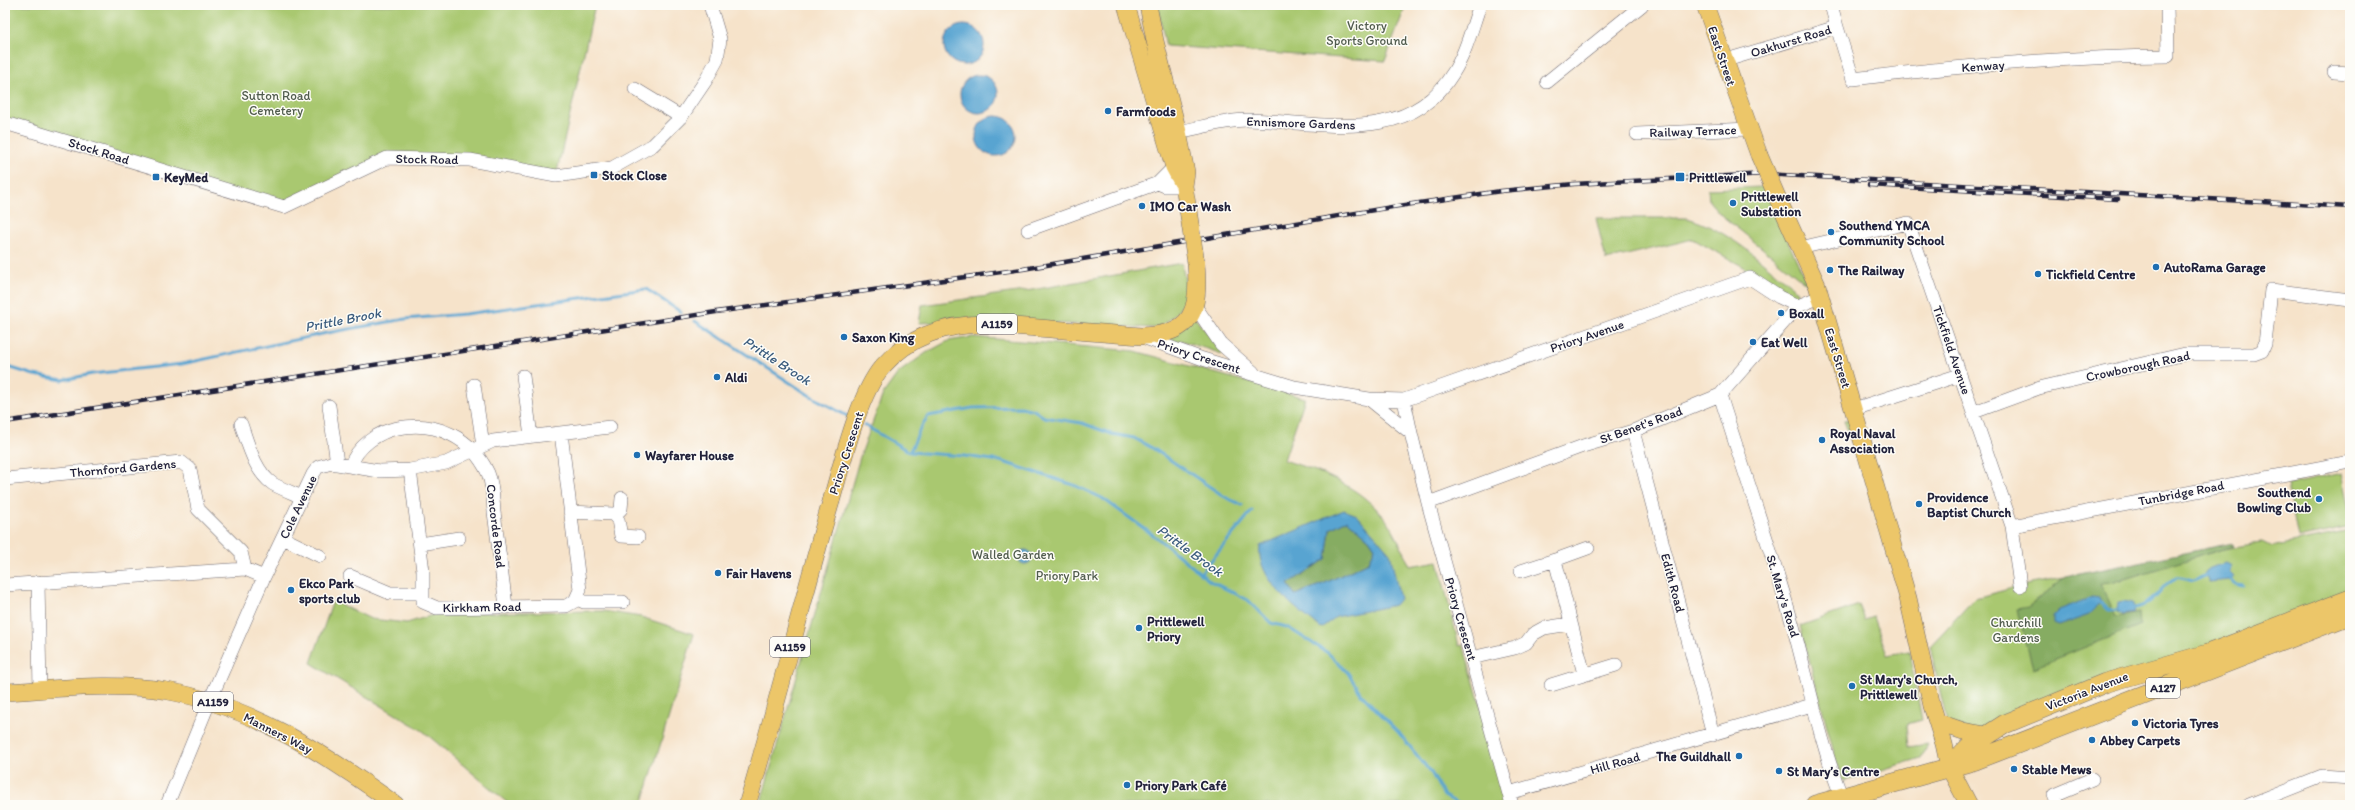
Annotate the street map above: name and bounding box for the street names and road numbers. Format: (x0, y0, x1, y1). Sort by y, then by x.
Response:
street label: Oakhurst Road (1749, 22, 1833, 60)
street label: East Street (1705, 24, 1739, 88)
street label: Kenway (1961, 57, 2005, 75)
street label: Ennismore Gardens (1246, 114, 1356, 132)
street label: Railway Terrace (1649, 122, 1737, 140)
street label: Stock Road (67, 135, 131, 167)
street label: Stock Road (395, 151, 459, 167)
street label: Tickfield Avenue (1930, 304, 1974, 396)
road number: A1159 (977, 314, 1017, 334)
street label: Priory Avenue (1548, 316, 1626, 356)
street label: East Street (1822, 326, 1854, 390)
street label: Priory Crescent (1156, 336, 1243, 377)
street label: Crowborough Road (2085, 348, 2191, 384)
street label: St Benet's Road (1598, 403, 1684, 447)
street label: Priory Crescent (826, 409, 867, 496)
street label: Thornford Gardens (69, 456, 177, 480)
street label: Cole Avenue (276, 473, 320, 541)
street label: Tunbridge Road (2137, 477, 2225, 509)
street label: Concorde Road (483, 483, 509, 569)
street label: Edith Road (1658, 552, 1688, 614)
street label: St. Mary's Road (1763, 553, 1803, 639)
street label: Priory Crescent (1442, 575, 1480, 663)
street label: Kirkham Road (442, 599, 522, 615)
road number: A1159 (770, 637, 810, 657)
street label: Victoria Avenue (2044, 668, 2130, 714)
road number: A127 (2146, 678, 2180, 698)
road number: A1159 (193, 692, 233, 712)
street label: Manners Way (241, 709, 315, 757)
street label: Hill Road (1588, 749, 1642, 777)

